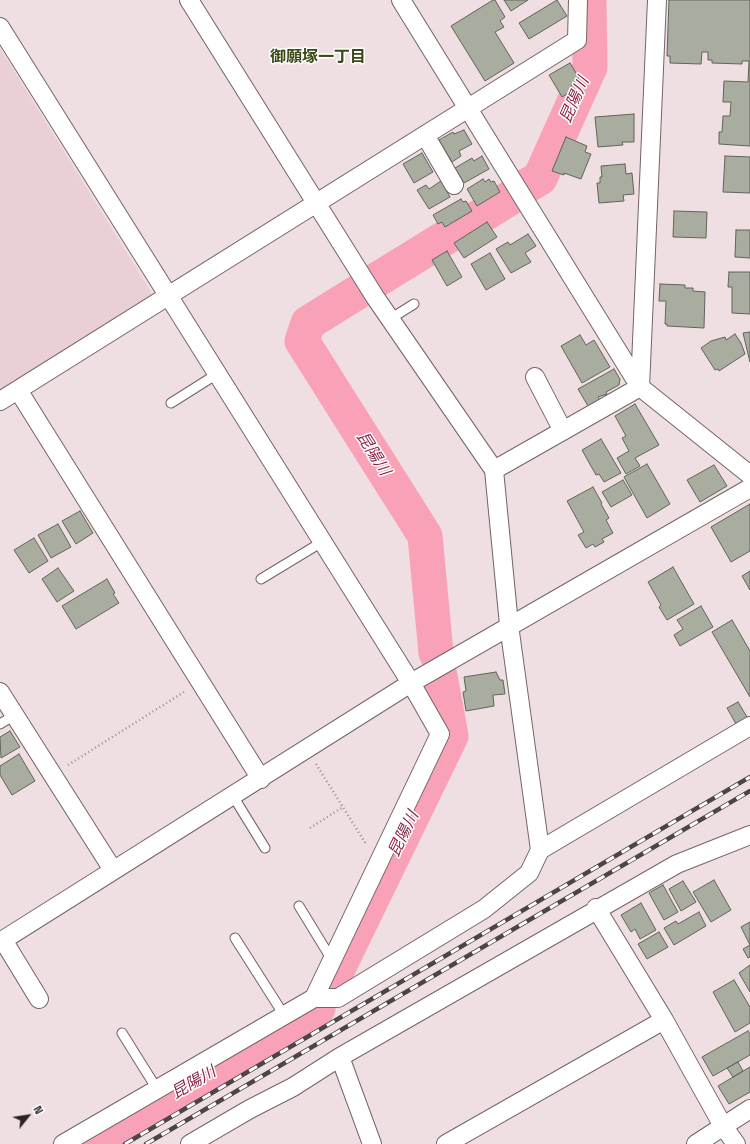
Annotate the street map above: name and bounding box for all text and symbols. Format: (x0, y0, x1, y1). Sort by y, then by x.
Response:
district label: 御願塚一丁目 (270, 48, 366, 68)
water label: 昆陽川 (556, 74, 594, 126)
water label: 昆陽川 (352, 429, 394, 479)
water label: 昆陽川 (385, 808, 423, 860)
water label: 昆陽川 (168, 1063, 220, 1103)
north arrow (8, 1096, 48, 1136)
text: N (30, 1103, 46, 1117)

